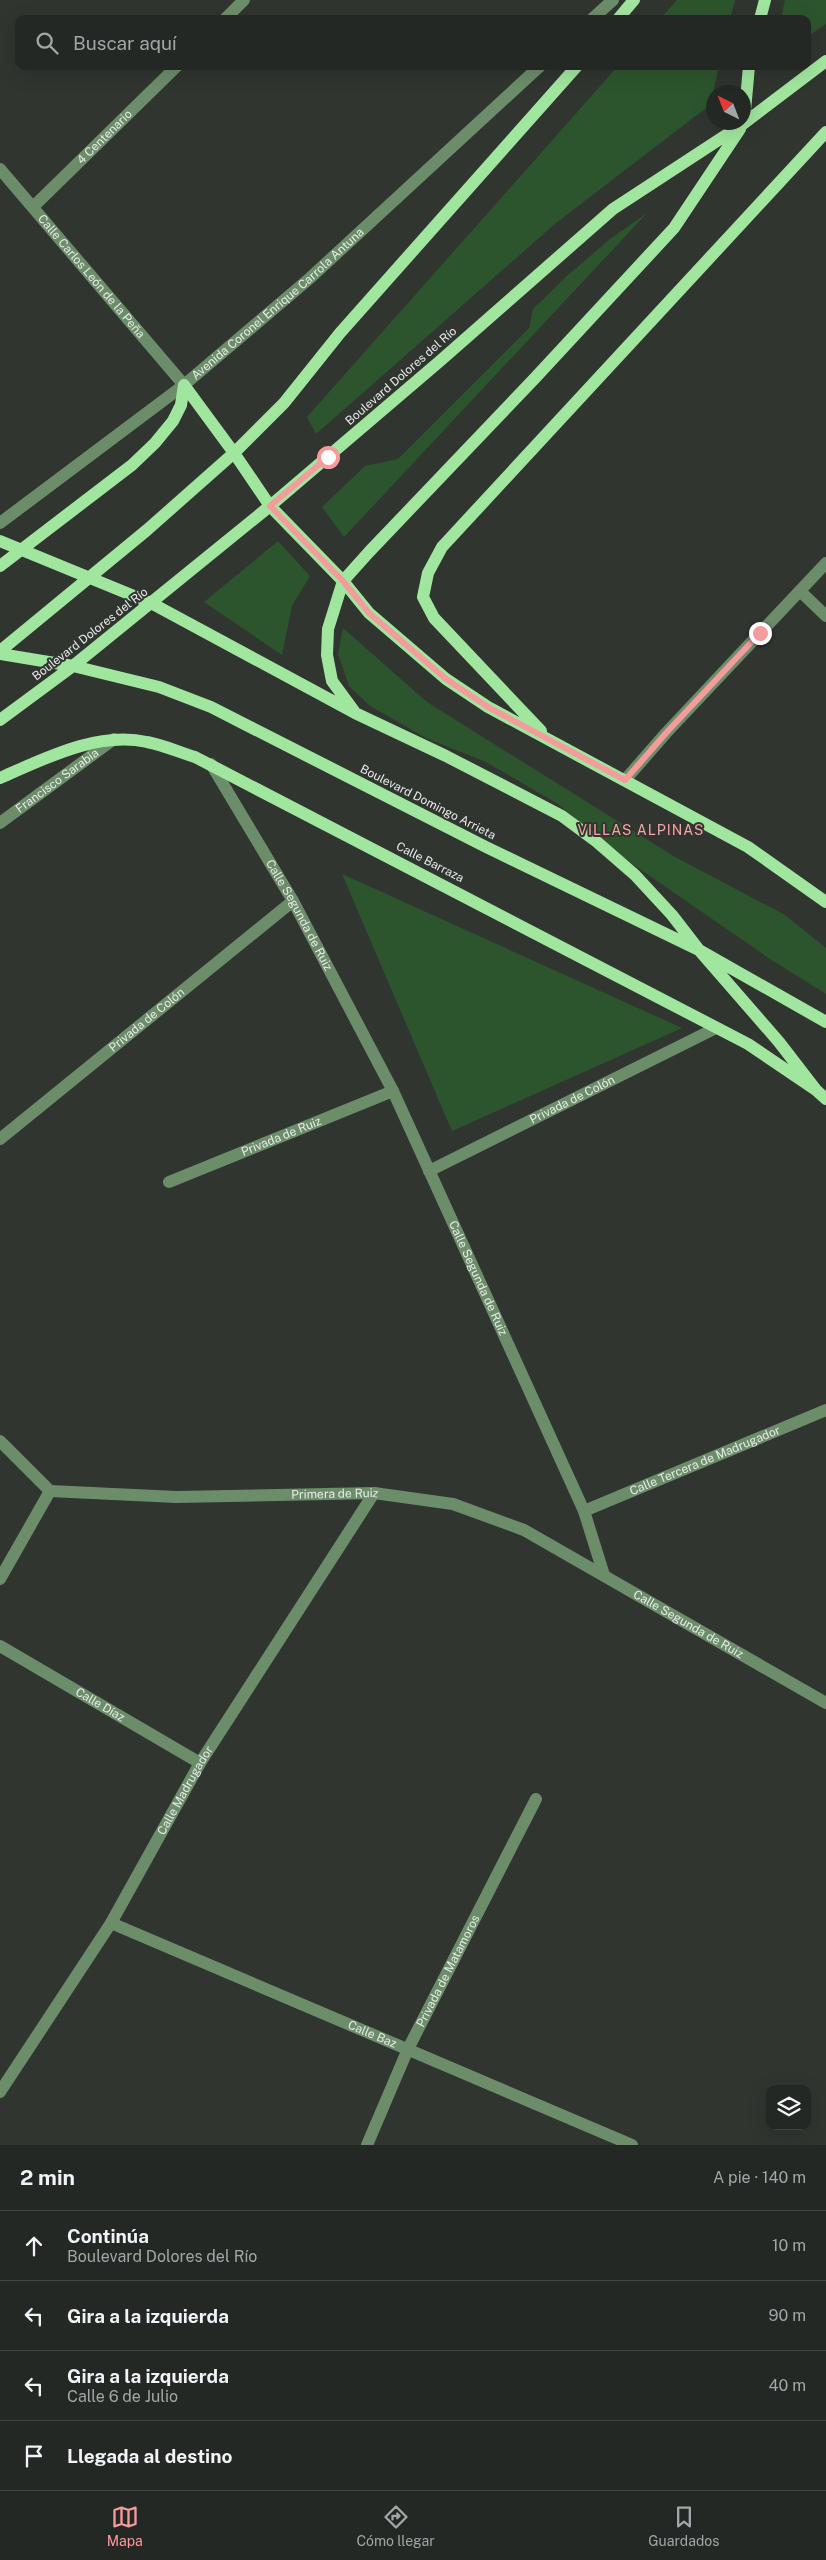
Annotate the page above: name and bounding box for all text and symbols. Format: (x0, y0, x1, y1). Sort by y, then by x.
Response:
search box (15, 15, 811, 70)
icon: search (33, 29, 61, 57)
text: Buscar aquí (73, 32, 177, 54)
north arrow (706, 85, 751, 130)
street label: 4 Centenario (74, 107, 135, 167)
street label: Calle Carlos León de la Peña (35, 212, 148, 341)
street label: Avenida Coronel Enrique Carrola Antuna (189, 225, 367, 383)
street label: Boulevard Dolores del Río (343, 324, 460, 428)
route start (317, 446, 340, 469)
street label: Boulevard Dolores del Río (29, 584, 151, 683)
route end (749, 622, 772, 645)
street label: Francisco Sarabia (13, 746, 101, 816)
street label: Boulevard Domingo Arrieta (358, 762, 498, 842)
district label: VILLAS ALPINAS (578, 822, 704, 838)
street label: Calle Barraza (394, 839, 466, 885)
street label: Calle Segunda de Ruiz (263, 857, 335, 973)
street label: Privada de Colón (106, 985, 187, 1055)
street label: Privada de Colón (527, 1073, 617, 1127)
street label: Privada de Ruiz (239, 1114, 323, 1159)
street label: Calle Segunda de Ruiz (446, 1219, 510, 1338)
street label: Calle Tercera de Madrugador (628, 1423, 783, 1498)
street label: Primera de Ruiz (291, 1486, 380, 1502)
street label: Calle Segunda de Ruiz (631, 1587, 746, 1661)
street label: Calle Díaz (73, 1685, 128, 1725)
street label: Calle Madrugador (154, 1743, 216, 1837)
street label: Privada de Matamoros (413, 1913, 482, 2029)
street label: Calle Baz (346, 2018, 399, 2051)
map controls (766, 2085, 811, 2130)
button: layers (766, 2085, 811, 2130)
text: 2 min (20, 2165, 75, 2190)
text: A pie · 140 m (713, 2168, 806, 2187)
text: Continúa (67, 2225, 149, 2247)
icon: ahead (20, 2232, 48, 2260)
text: 10 m (772, 2236, 806, 2255)
text: Boulevard Dolores del Río (67, 2247, 257, 2266)
icon: left (20, 2302, 48, 2330)
text: Gira a la izquierda (67, 2305, 229, 2327)
text: 90 m (769, 2306, 806, 2325)
text: Gira a la izquierda (67, 2365, 229, 2387)
icon: left (20, 2372, 48, 2400)
text: 40 m (768, 2376, 806, 2395)
text: Calle 6 de Julio (67, 2387, 178, 2406)
icon: arrive (20, 2442, 48, 2470)
text: Llegada al destino (67, 2445, 232, 2467)
tab: Mapa (107, 2503, 143, 2549)
tab: Cómo llegar (356, 2503, 435, 2549)
tab: Guardados (648, 2503, 719, 2549)

